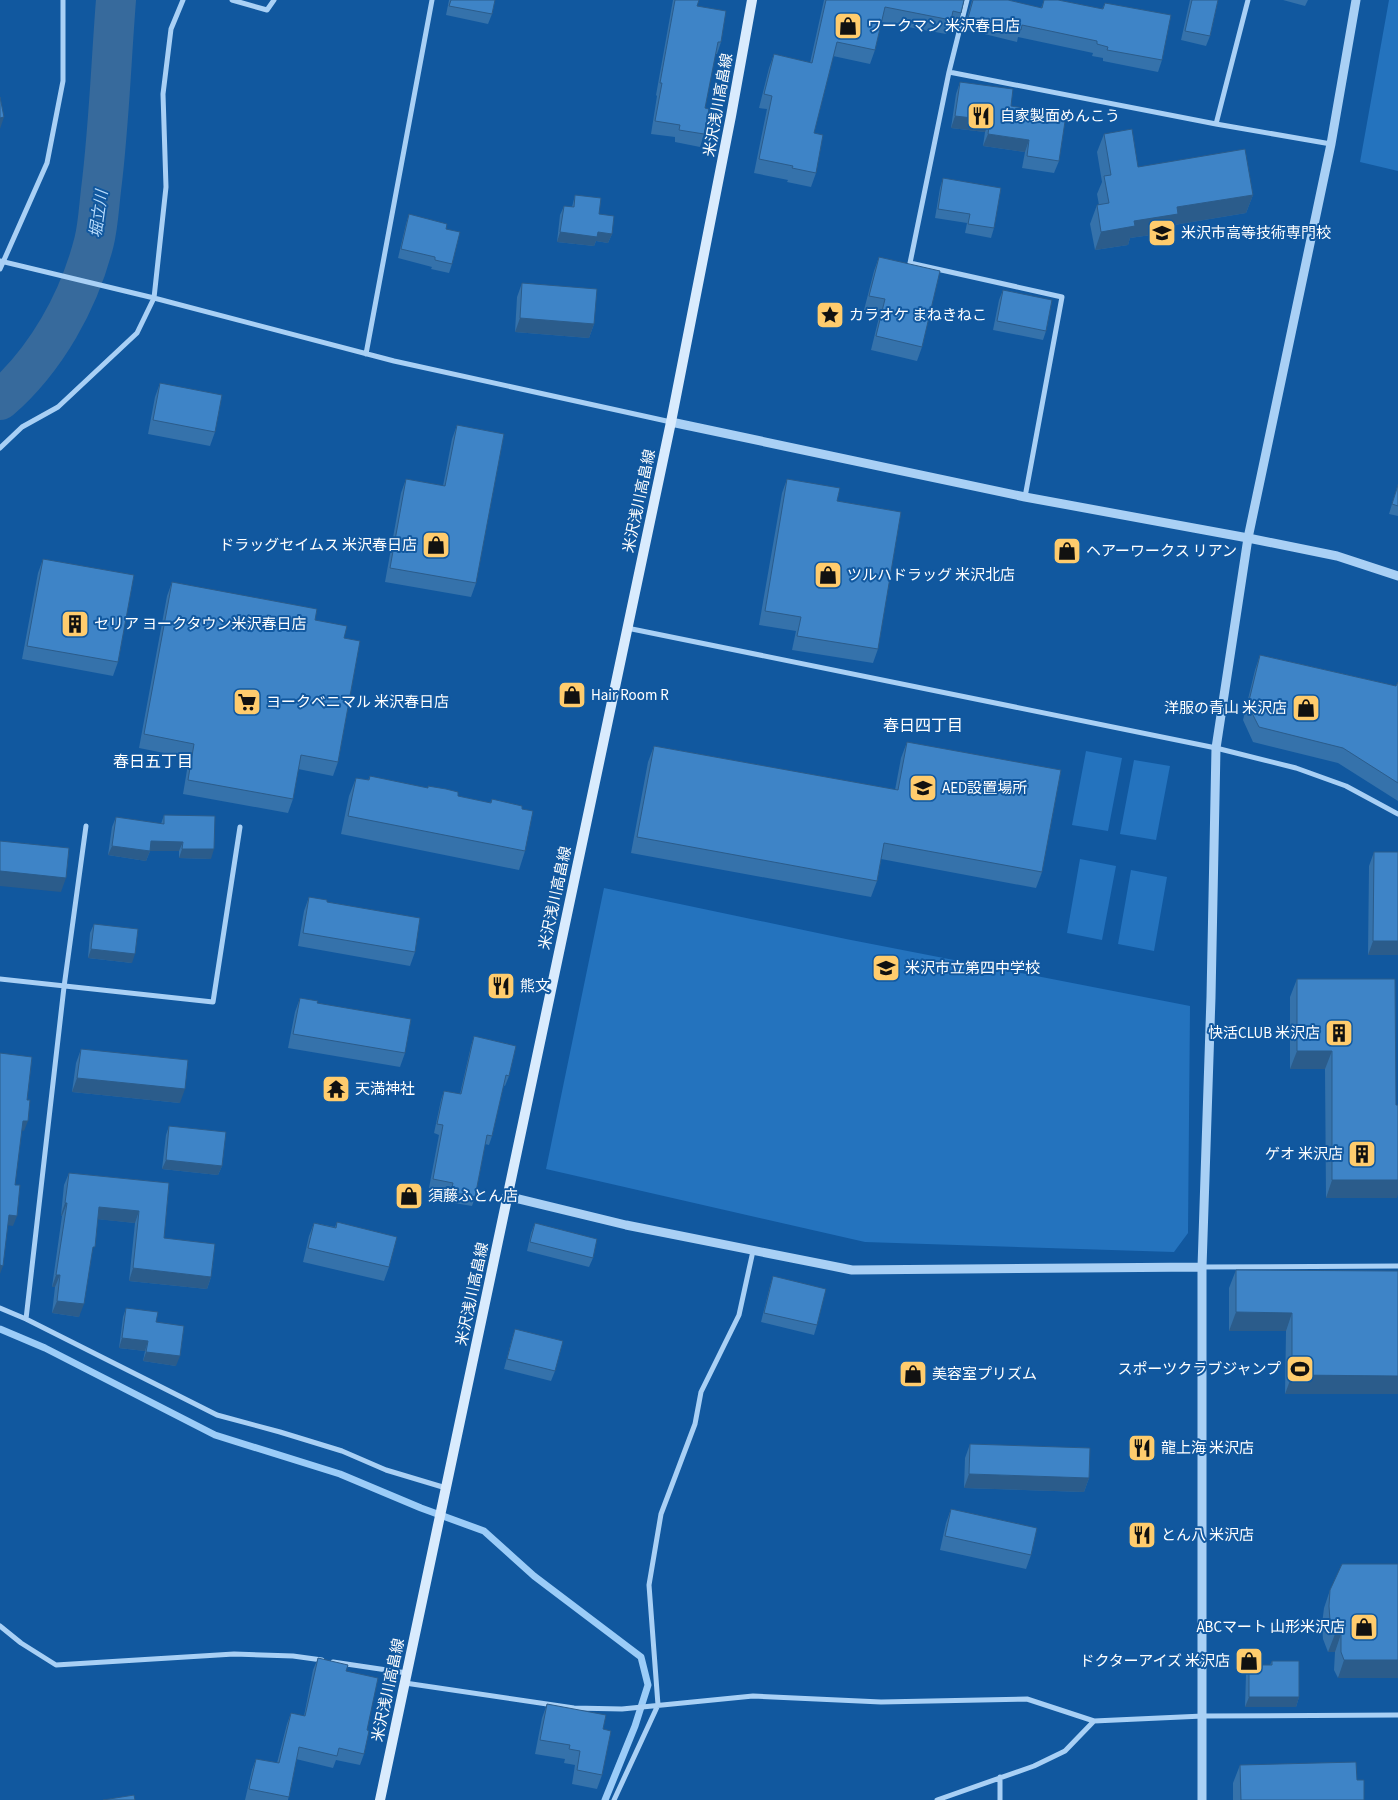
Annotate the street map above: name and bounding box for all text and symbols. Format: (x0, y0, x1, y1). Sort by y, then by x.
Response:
shop icon: ワークマン 米沢春日店 (833, 11, 863, 41)
place label: ワークマン 米沢春日店 (867, 16, 1020, 37)
street label: 米沢浅川高畠線 (699, 52, 738, 159)
restaurant icon: 自家製面めんこう (966, 101, 996, 131)
place label: 自家製面めんこう (1000, 106, 1120, 127)
water label: 堀立川 (85, 187, 114, 239)
school or university icon: 米沢市高等技術専門校 (1147, 218, 1177, 248)
place label: 米沢市高等技術専門校 (1181, 223, 1331, 244)
place icon: カラオケ まねきねこ (815, 300, 845, 330)
place label: カラオケ まねきねこ (849, 305, 987, 326)
street label: 米沢浅川高畠線 (618, 448, 661, 555)
shop icon: ドラッグセイムス 米沢春日店 (421, 530, 451, 560)
place label: ドラッグセイムス 米沢春日店 (219, 535, 417, 556)
shop icon: ヘアーワークス リアン (1052, 536, 1082, 566)
place label: ヘアーワークス リアン (1086, 541, 1237, 562)
shop icon: ツルハドラッグ 米沢北店 (813, 560, 843, 590)
place label: ツルハドラッグ 米沢北店 (847, 565, 1015, 586)
building icon: セリア ヨークタウン米沢春日店 (60, 609, 90, 639)
place label: セリア ヨークタウン米沢春日店 (94, 614, 306, 635)
shop icon: Hair Room R (557, 680, 587, 710)
place label: Hair Room R (591, 685, 669, 706)
supermarket icon: ヨークベニマル 米沢春日店 (232, 687, 262, 717)
place label: ヨークベニマル 米沢春日店 (266, 692, 449, 713)
shop icon: 洋服の青山 米沢店 (1291, 693, 1321, 723)
place label: 洋服の青山 米沢店 (1164, 698, 1287, 719)
district label: 春日四丁目 (883, 715, 963, 737)
district label: 春日五丁目 (113, 751, 193, 773)
school or university icon: AED設置場所 (908, 773, 938, 803)
place label: AED設置場所 (942, 778, 1027, 799)
street label: 米沢浅川高畠線 (534, 845, 577, 952)
school or university icon: 米沢市立第四中学校 (871, 953, 901, 983)
place label: 米沢市立第四中学校 (905, 958, 1040, 979)
restaurant icon: 熊文 (486, 971, 516, 1001)
place label: 熊文 (520, 976, 550, 997)
building icon: 快活CLUB 米沢店 (1324, 1018, 1354, 1048)
place label: 快活CLUB 米沢店 (1208, 1023, 1320, 1044)
temple icon: 天満神社 (321, 1074, 351, 1104)
place label: 天満神社 (355, 1079, 415, 1100)
building icon: ゲオ 米沢店 (1347, 1139, 1377, 1169)
place label: ゲオ 米沢店 (1265, 1144, 1343, 1165)
shop icon: 須藤ふとん店 (394, 1181, 424, 1211)
place label: 須藤ふとん店 (428, 1186, 518, 1207)
street label: 米沢浅川高畠線 (451, 1241, 494, 1348)
sports icon: スポーツクラブジャンプ (1285, 1354, 1315, 1384)
shop icon: 美容室プリズム (898, 1359, 928, 1389)
place label: スポーツクラブジャンプ (1117, 1359, 1281, 1380)
place label: 美容室プリズム (932, 1364, 1037, 1385)
restaurant icon: 龍上海 米沢店 (1127, 1433, 1157, 1463)
place label: 龍上海 米沢店 (1161, 1438, 1254, 1459)
restaurant icon: とん八 米沢店 (1127, 1520, 1157, 1550)
place label: とん八 米沢店 (1161, 1525, 1254, 1546)
shop icon: ABCマート 山形米沢店 (1349, 1612, 1379, 1642)
place label: ABCマート 山形米沢店 (1196, 1617, 1345, 1638)
street label: 米沢浅川高畠線 (367, 1637, 410, 1744)
shop icon: ドクターアイズ 米沢店 (1234, 1646, 1264, 1676)
place label: ドクターアイズ 米沢店 (1079, 1651, 1230, 1672)

